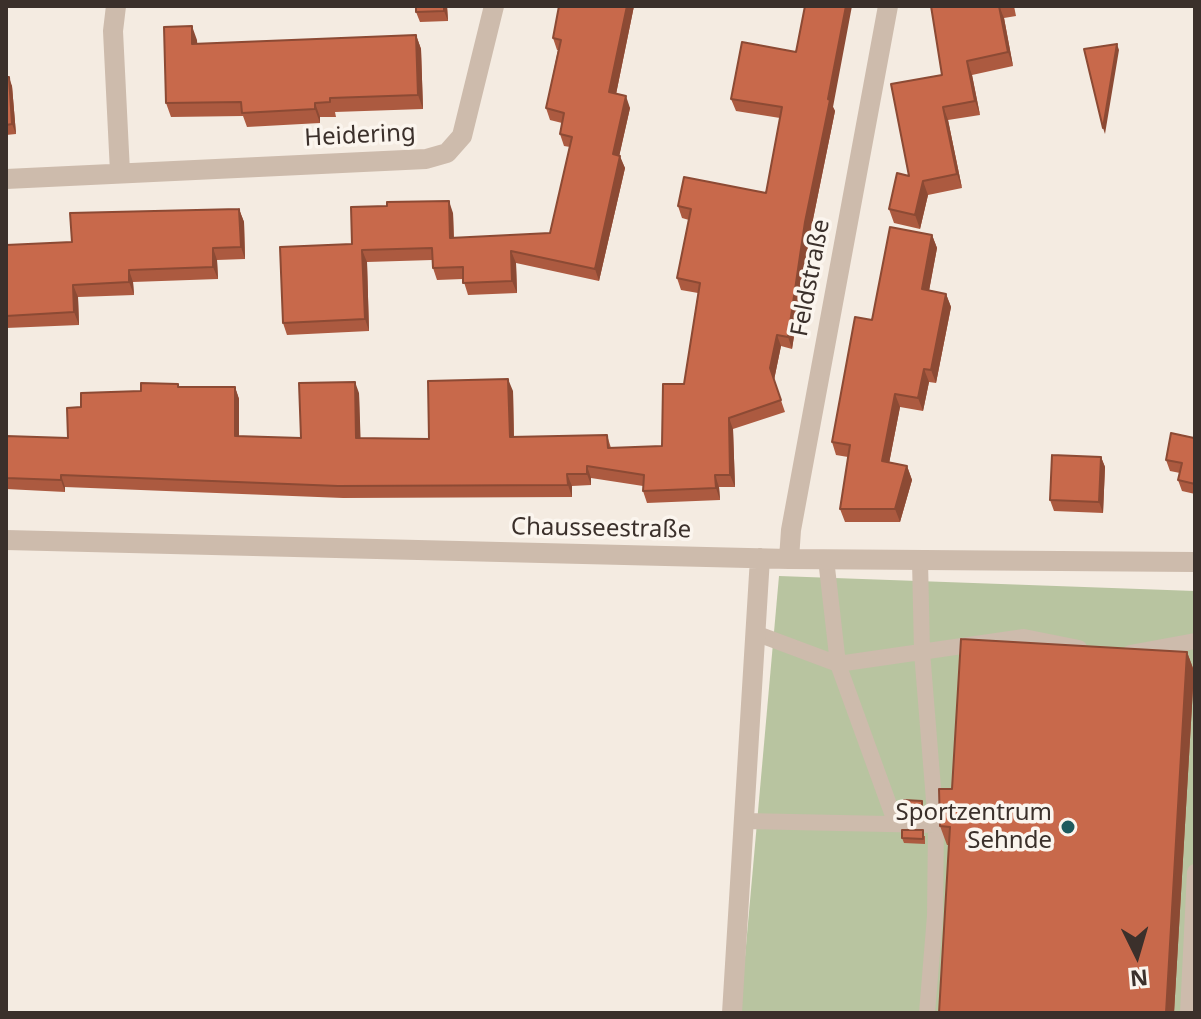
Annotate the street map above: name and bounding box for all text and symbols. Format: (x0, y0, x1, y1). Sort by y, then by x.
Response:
street label: Heidering (304, 119, 416, 153)
street label: Feldstraße (786, 217, 836, 339)
street label: Chausseestraße (511, 513, 691, 545)
place label: Sportzentrum Sehnde (895, 799, 1052, 855)
marker: Sportzentrum Sehnde (1059, 818, 1077, 836)
north arrow (1097, 915, 1177, 995)
text: N (1129, 963, 1149, 995)

